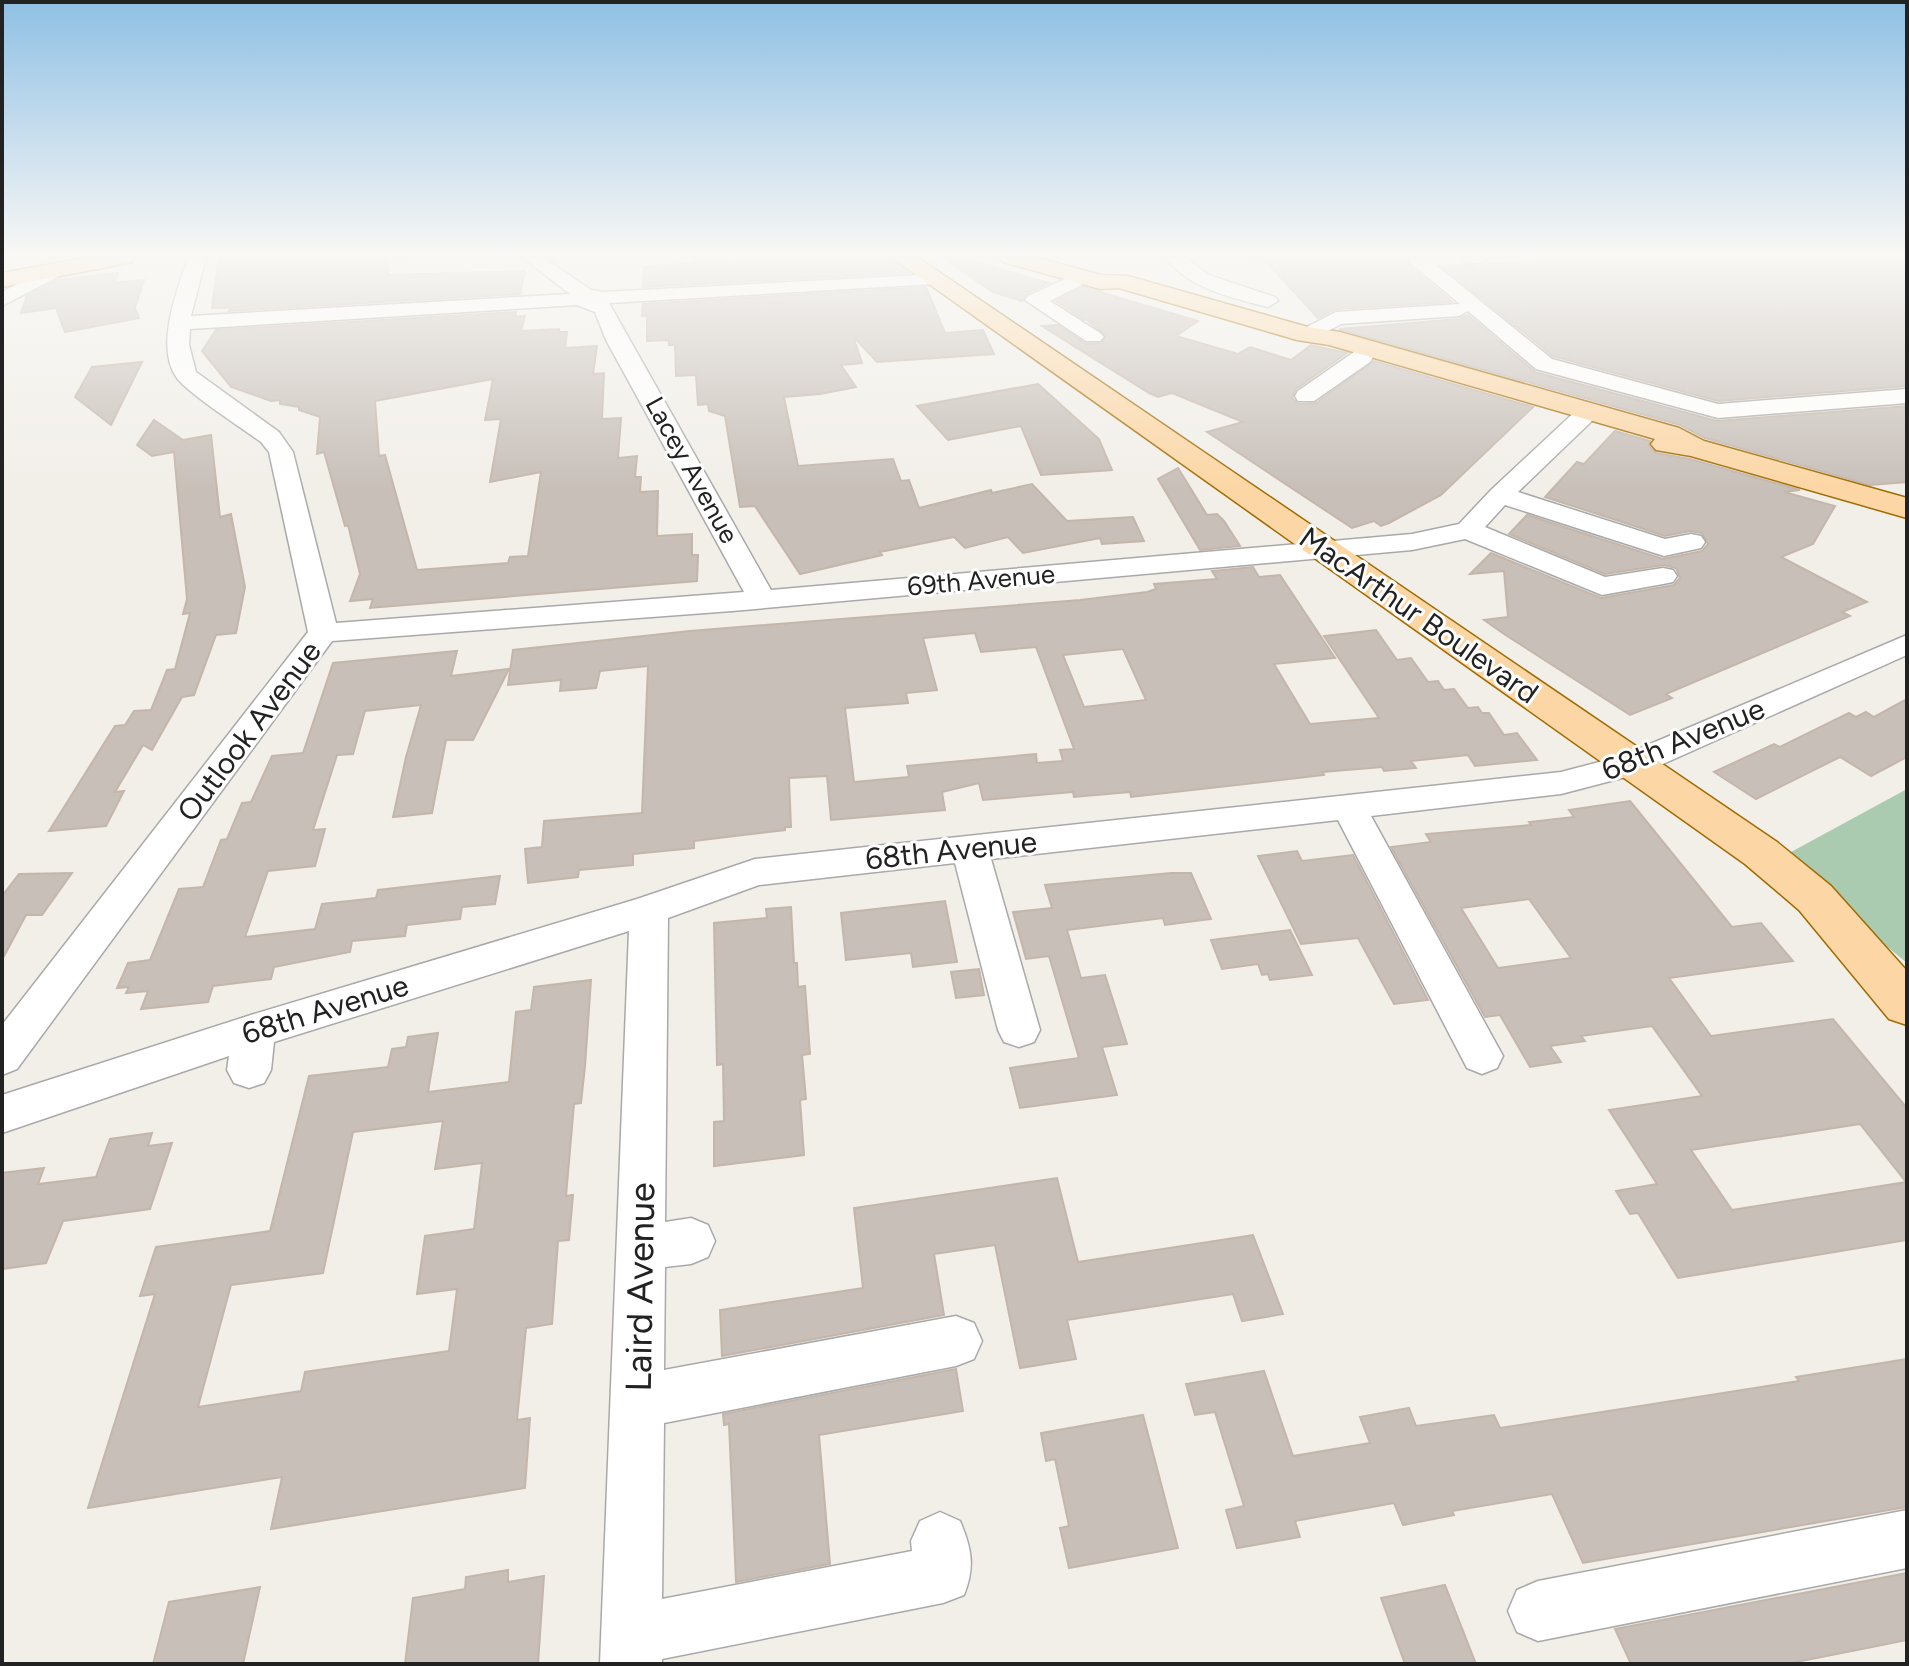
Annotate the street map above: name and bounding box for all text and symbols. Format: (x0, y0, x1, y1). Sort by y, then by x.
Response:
street label: Lacey Avenue (639, 391, 745, 549)
street label: MacArthur Boulevard (1292, 519, 1546, 711)
street label: 69th Avenue (906, 558, 1056, 602)
street label: Outlook Avenue (169, 634, 329, 828)
street label: 68th Avenue (1596, 690, 1770, 788)
street label: 68th Avenue (863, 823, 1039, 877)
street label: 68th Avenue (237, 966, 413, 1052)
street label: Laird Avenue (617, 1182, 663, 1392)

